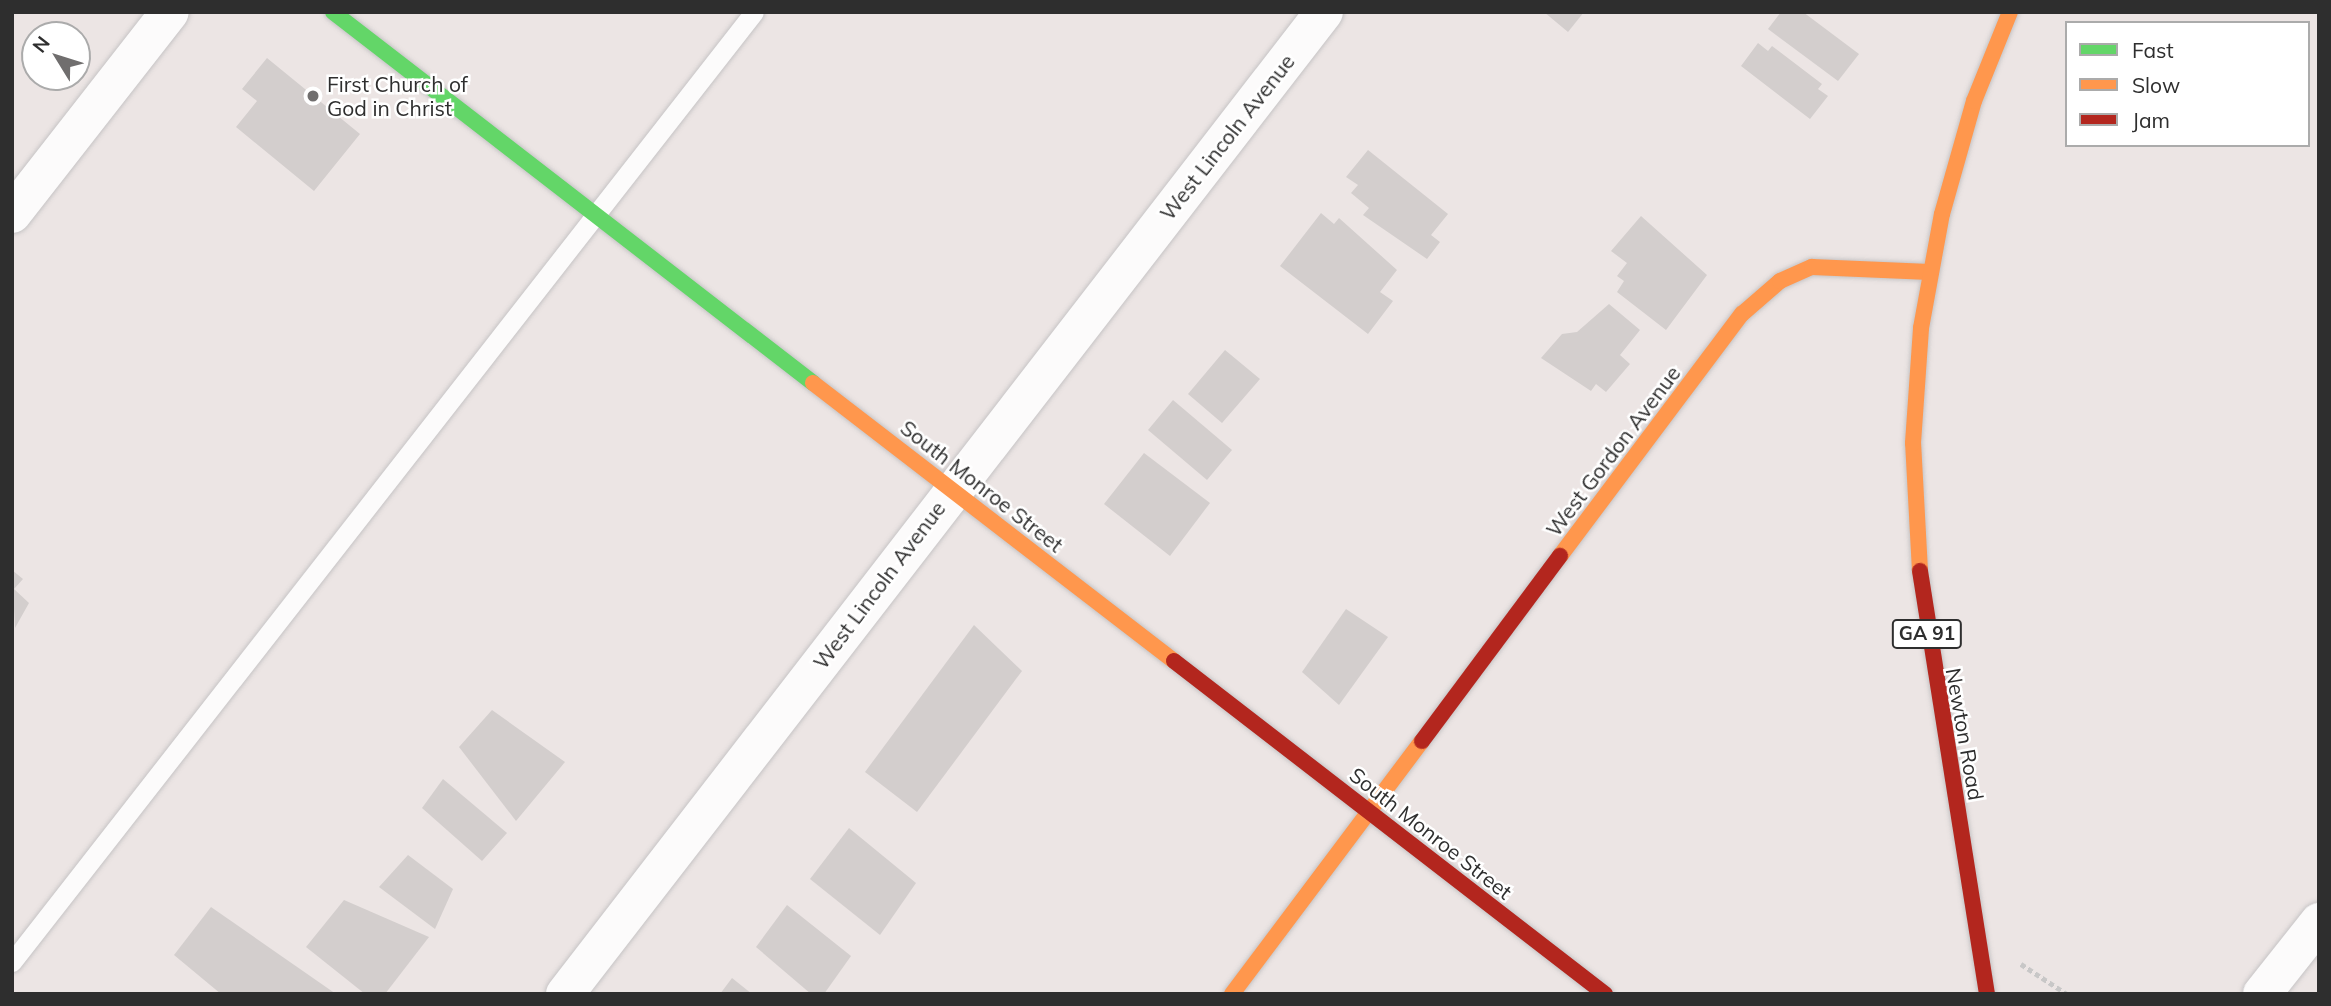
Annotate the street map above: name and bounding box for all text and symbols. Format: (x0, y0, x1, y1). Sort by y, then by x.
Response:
north arrow (21, 21, 91, 91)
legend (2065, 21, 2310, 147)
text: N (27, 31, 55, 57)
text: Fast (2132, 37, 2174, 63)
street label: West Lincoln Avenue (1154, 49, 1300, 225)
place label: First Church of God in Christ (327, 71, 468, 121)
text: Slow (2132, 72, 2180, 98)
marker: First Church of God in Christ (305, 88, 321, 104)
text: Jam (2132, 107, 2170, 133)
street label: West Gordon Avenue (1541, 361, 1685, 541)
street label: South Monroe Street (896, 415, 1068, 557)
street label: West Lincoln Avenue (808, 496, 950, 674)
road number: GA 91 (1890, 618, 1964, 650)
street label: Newton Road (1941, 666, 1989, 802)
street label: South Monroe Street (1345, 762, 1517, 904)

